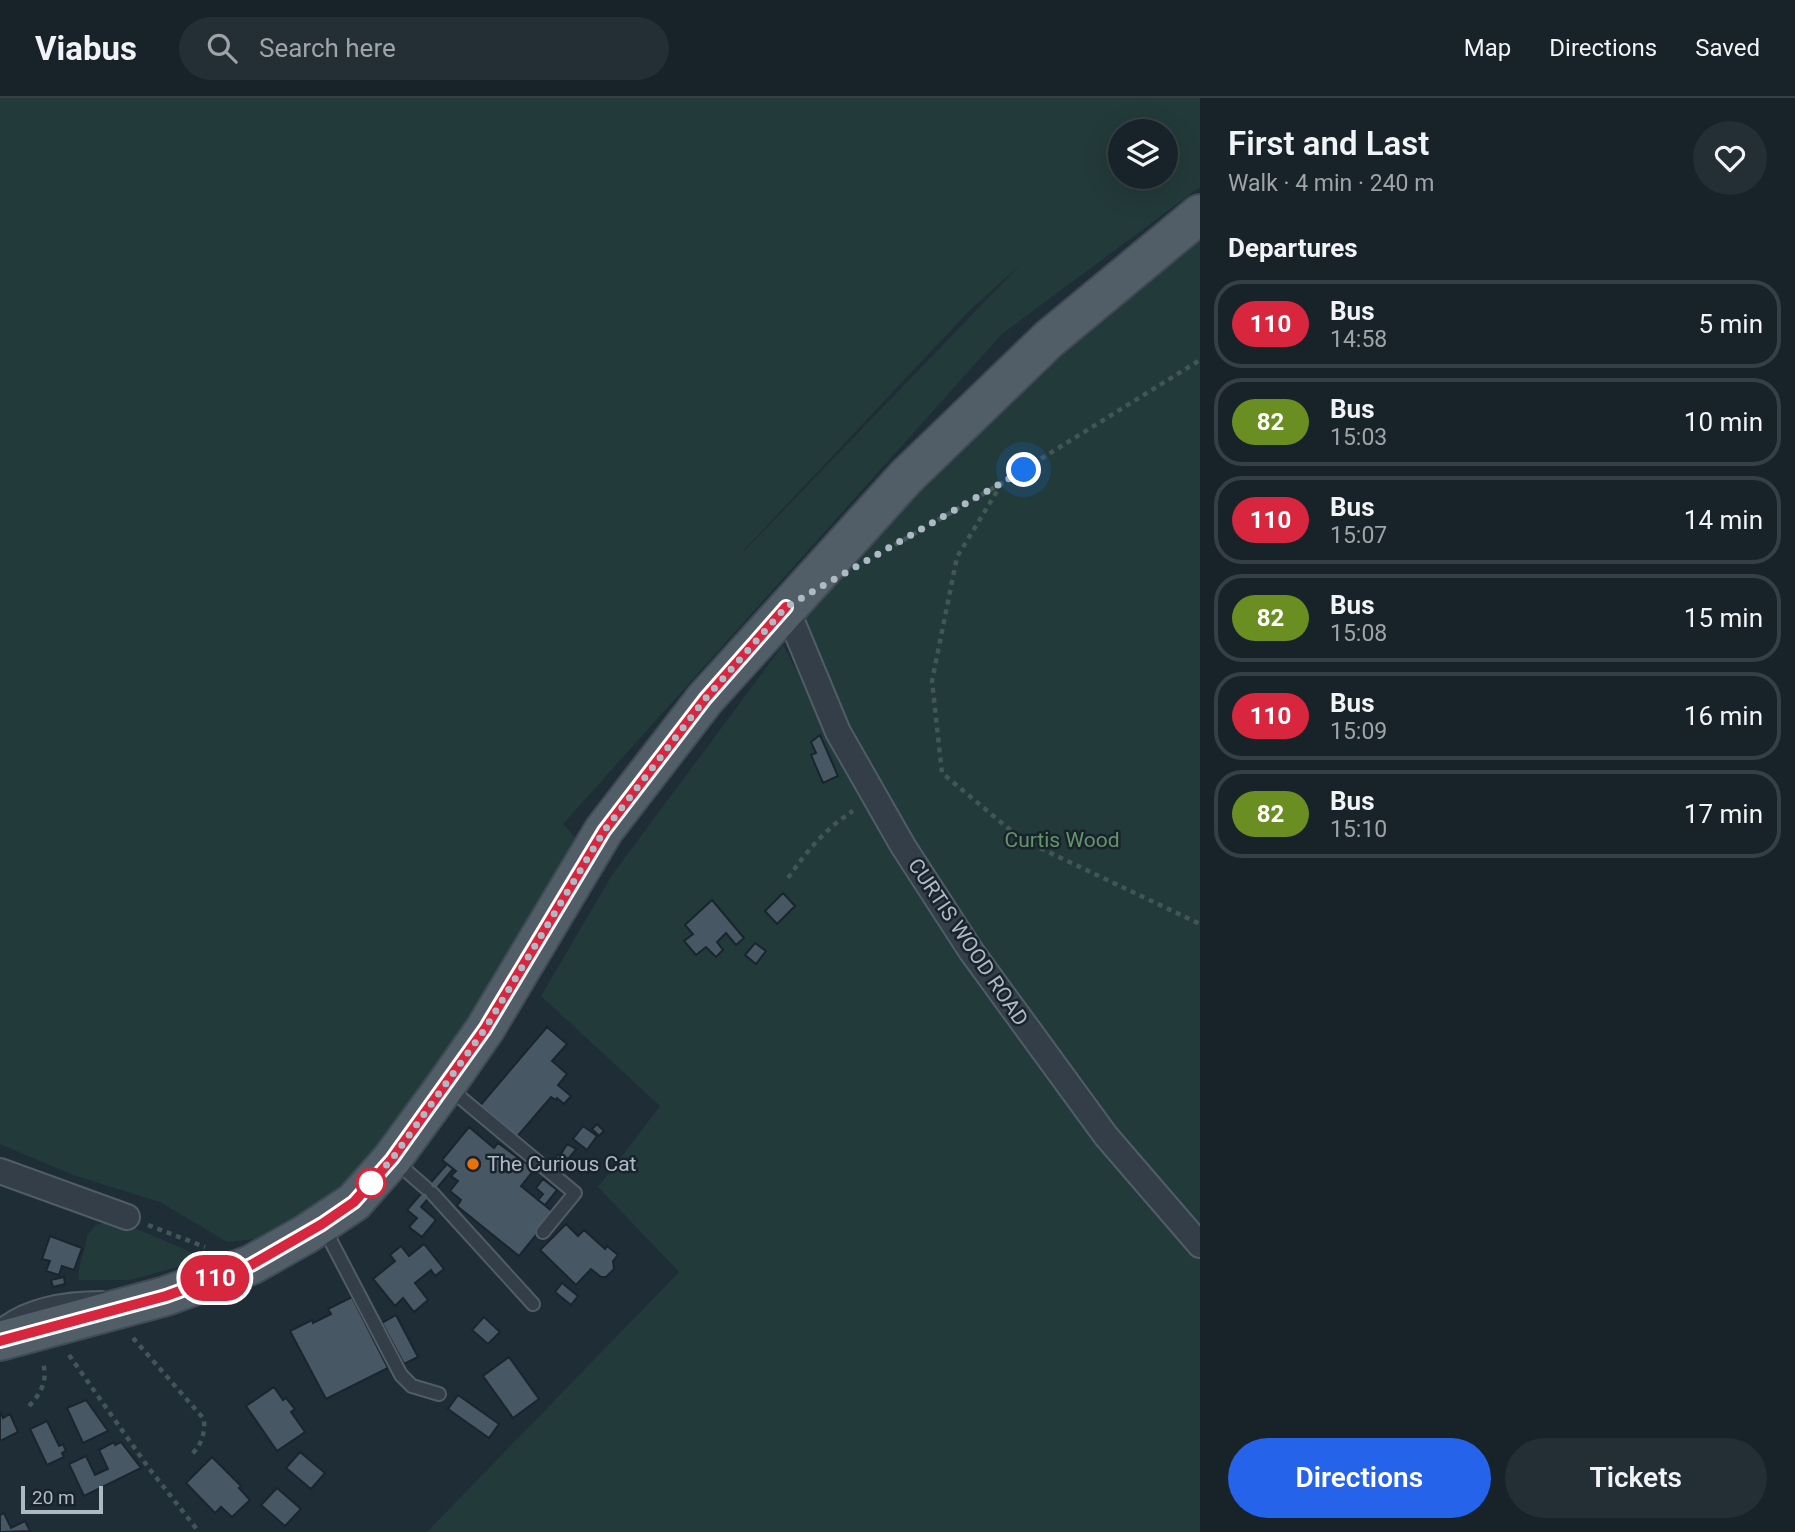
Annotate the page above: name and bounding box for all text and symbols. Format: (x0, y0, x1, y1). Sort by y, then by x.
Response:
search box (179, 17, 669, 80)
text: Viabus (35, 29, 137, 68)
icon: search (203, 29, 241, 67)
text: Search here (259, 33, 396, 63)
text: Map (1464, 34, 1511, 62)
text: Directions (1549, 34, 1657, 62)
text: Saved (1695, 34, 1760, 62)
map controls (1108, 119, 1178, 189)
button: layers (1108, 119, 1178, 189)
button: heart (1693, 121, 1767, 195)
text: First and Last (1228, 124, 1429, 163)
text: Walk · 4 min · 240 m (1228, 170, 1434, 197)
text: Departures (1228, 233, 1358, 263)
text: Bus (1330, 296, 1375, 326)
text: 5 min (1698, 309, 1763, 339)
text: 110 (1250, 310, 1291, 338)
text: 14:58 (1330, 326, 1387, 353)
text: Bus (1330, 394, 1375, 424)
text: 10 min (1684, 407, 1763, 437)
text: 82 (1257, 408, 1284, 436)
text: 15:03 (1330, 424, 1387, 451)
your location (1006, 452, 1041, 487)
text: Bus (1330, 492, 1375, 522)
text: 14 min (1684, 505, 1763, 535)
text: 110 (1250, 506, 1291, 534)
text: 15:07 (1330, 522, 1387, 549)
text: Bus (1330, 590, 1375, 620)
text: 15 min (1684, 603, 1763, 633)
text: 82 (1257, 604, 1284, 632)
text: 15:08 (1330, 620, 1387, 647)
text: Bus (1330, 688, 1375, 718)
text: 16 min (1684, 701, 1763, 731)
text: 110 (1250, 702, 1291, 730)
text: 15:09 (1330, 718, 1387, 745)
text: Bus (1330, 786, 1375, 816)
text: 17 min (1684, 799, 1763, 829)
text: 82 (1257, 800, 1284, 828)
text: 15:10 (1330, 816, 1387, 843)
park label: Curtis Wood (1004, 828, 1120, 852)
street label: CURTIS WOOD ROAD (903, 854, 1033, 1030)
place label: The Curious Cat (487, 1152, 637, 1176)
marker: The Curious Cat (465, 1156, 481, 1172)
unlabelled marker (356, 1168, 386, 1198)
line badge: 110 (175, 1255, 255, 1301)
text: 110 (194, 1264, 236, 1292)
button: Directions (1228, 1438, 1491, 1518)
button: Tickets (1505, 1438, 1767, 1518)
scale bar (21, 1483, 103, 1515)
text: 20 m (32, 1486, 75, 1509)

